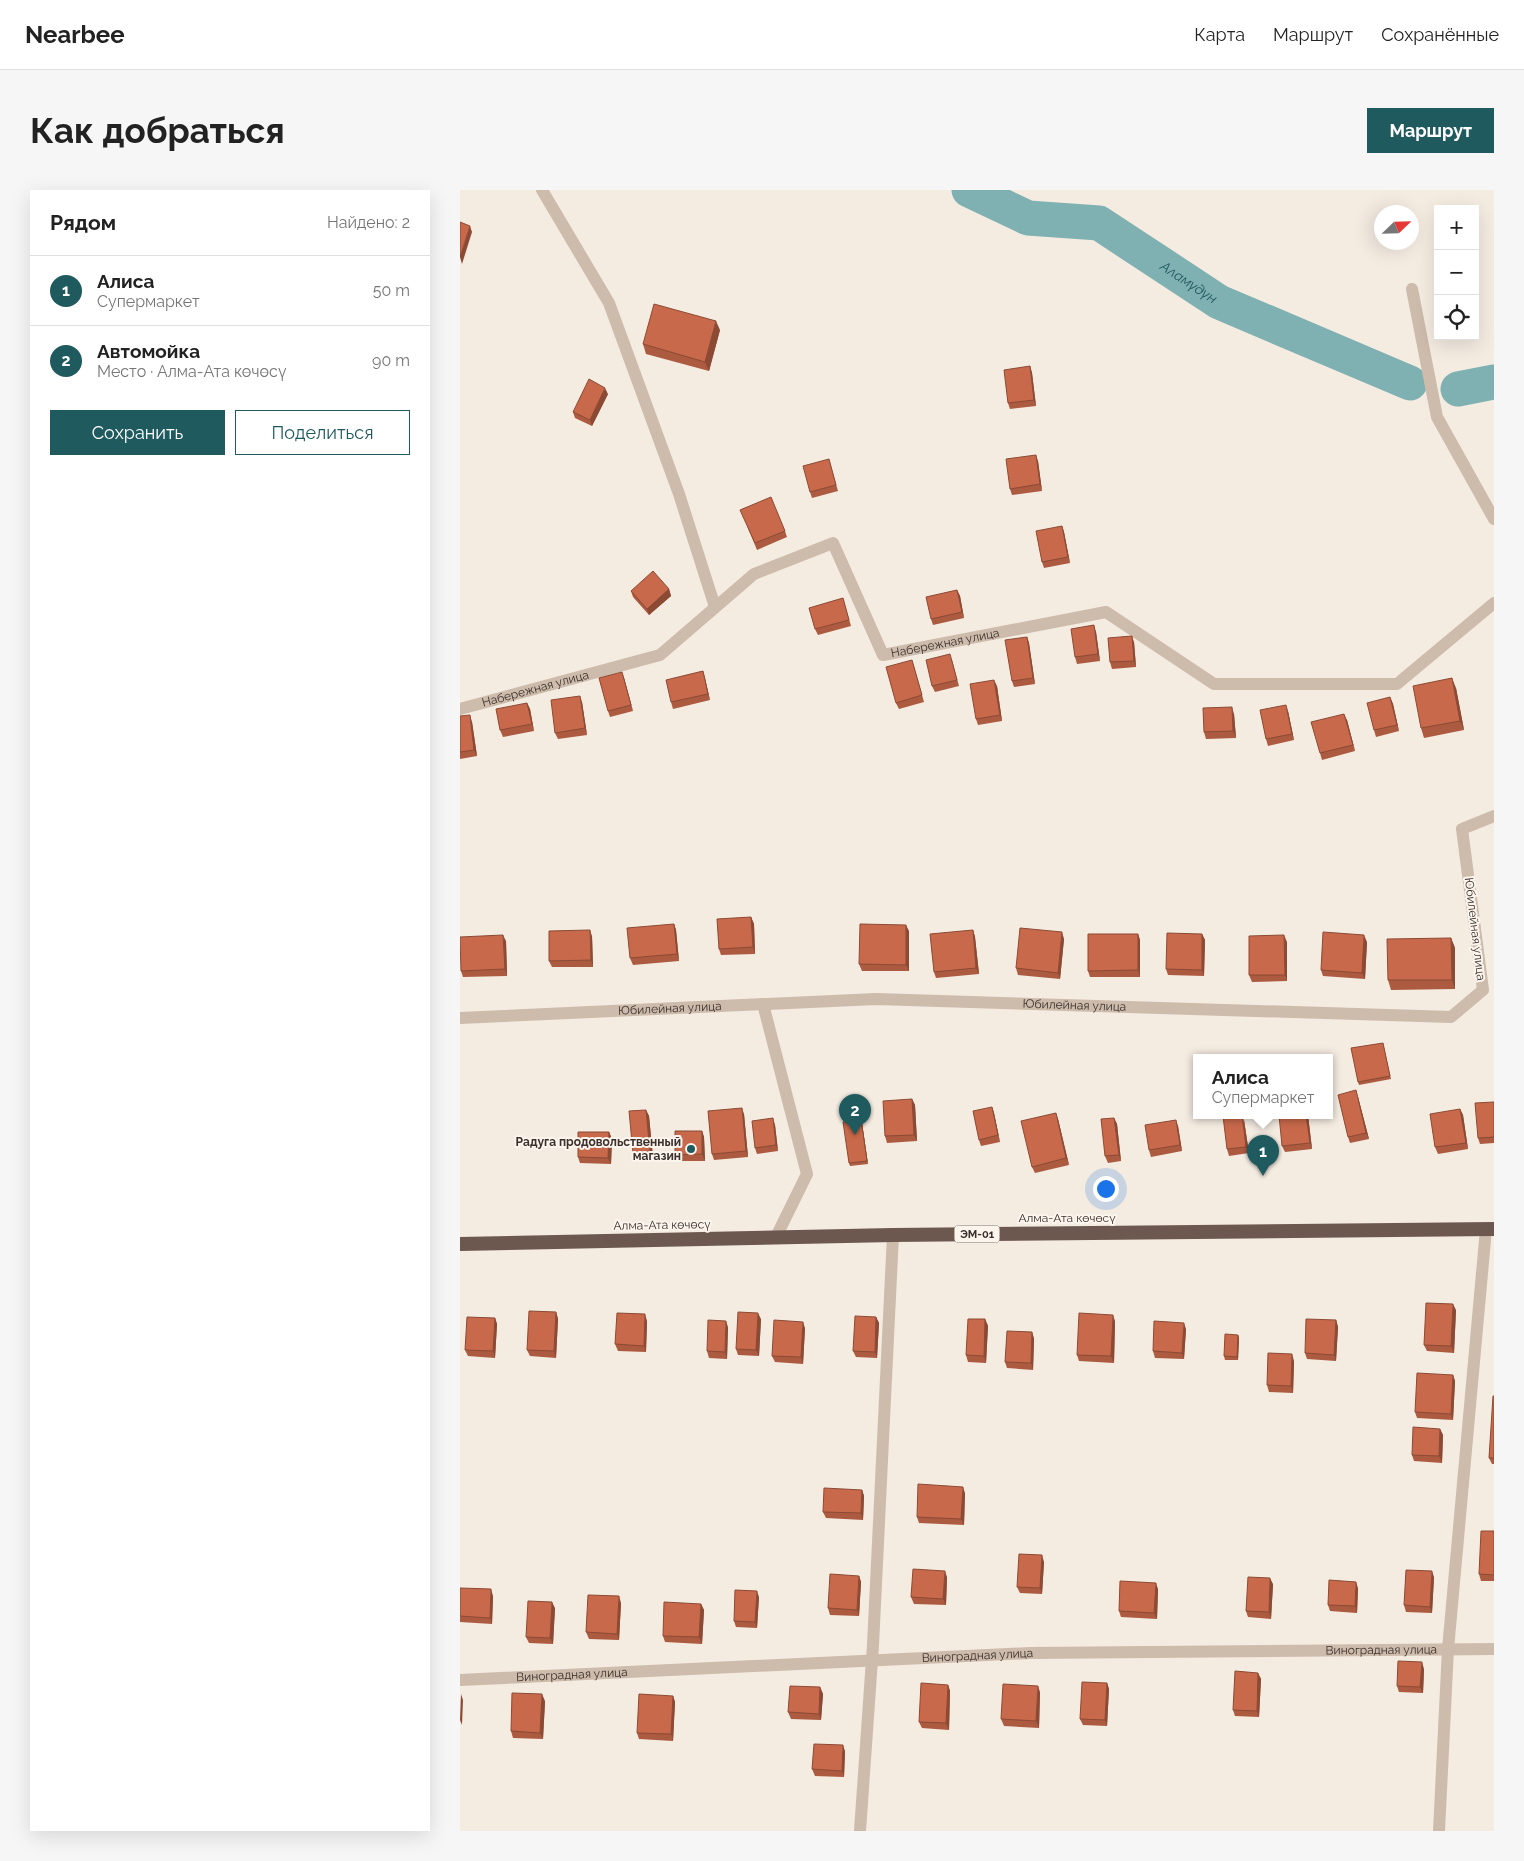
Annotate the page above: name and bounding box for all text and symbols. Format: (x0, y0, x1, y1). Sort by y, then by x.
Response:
text: Nearbee (25, 20, 125, 49)
text: Карта (1194, 24, 1245, 45)
text: Маршрут (1273, 24, 1353, 45)
text: Сохранённые (1381, 24, 1499, 45)
button: Маршрут (1367, 108, 1494, 153)
text: Как добраться (30, 110, 285, 151)
north arrow (1374, 205, 1419, 250)
map controls (1434, 205, 1479, 340)
button: + (1434, 205, 1479, 250)
text: Рядом (50, 210, 116, 235)
text: Найдено: 2 (327, 213, 410, 232)
button: − (1434, 250, 1479, 295)
water label: Аламүдүн (1157, 257, 1220, 307)
text: Алиса (97, 270, 154, 292)
text: 1 (62, 281, 70, 300)
text: 50 m (373, 281, 410, 300)
text: Супермаркет (97, 292, 200, 311)
button: locate (1434, 295, 1479, 340)
text: Автомойка (97, 340, 200, 362)
text: 2 (61, 351, 71, 370)
text: 90 m (372, 351, 410, 370)
text: Место · Алма-Ата көчөсү (97, 362, 286, 381)
button: Сохранить (50, 410, 225, 455)
button: Поделиться (235, 410, 410, 455)
street label: Набережная улица (890, 626, 1000, 660)
street label: Набережная улица (480, 668, 590, 710)
street label: Юбилейная улица (1462, 877, 1488, 981)
street label: Юбилейная улица (1022, 997, 1127, 1014)
street label: Юбилейная улица (618, 999, 722, 1018)
popup (1193, 1054, 1333, 1119)
text: Алиса (1212, 1066, 1269, 1088)
text: Супермаркет (1212, 1088, 1314, 1107)
pin: 2 (839, 1094, 871, 1135)
place label: Радуга продовольственный магазин (516, 1135, 681, 1163)
pin: 1 (1247, 1135, 1279, 1176)
marker: Радуга продовольственный магазин (685, 1143, 697, 1155)
your location (1093, 1176, 1119, 1202)
street label: Алма-Ата көчөсү (1018, 1211, 1116, 1225)
street label: Алма-Ата көчөсү (613, 1217, 711, 1233)
road number: ЭМ-01 (954, 1226, 1000, 1242)
street label: Виноградная улица (1326, 1642, 1437, 1657)
street label: Виноградная улица (921, 1646, 1033, 1665)
street label: Виноградная улица (516, 1665, 628, 1684)

